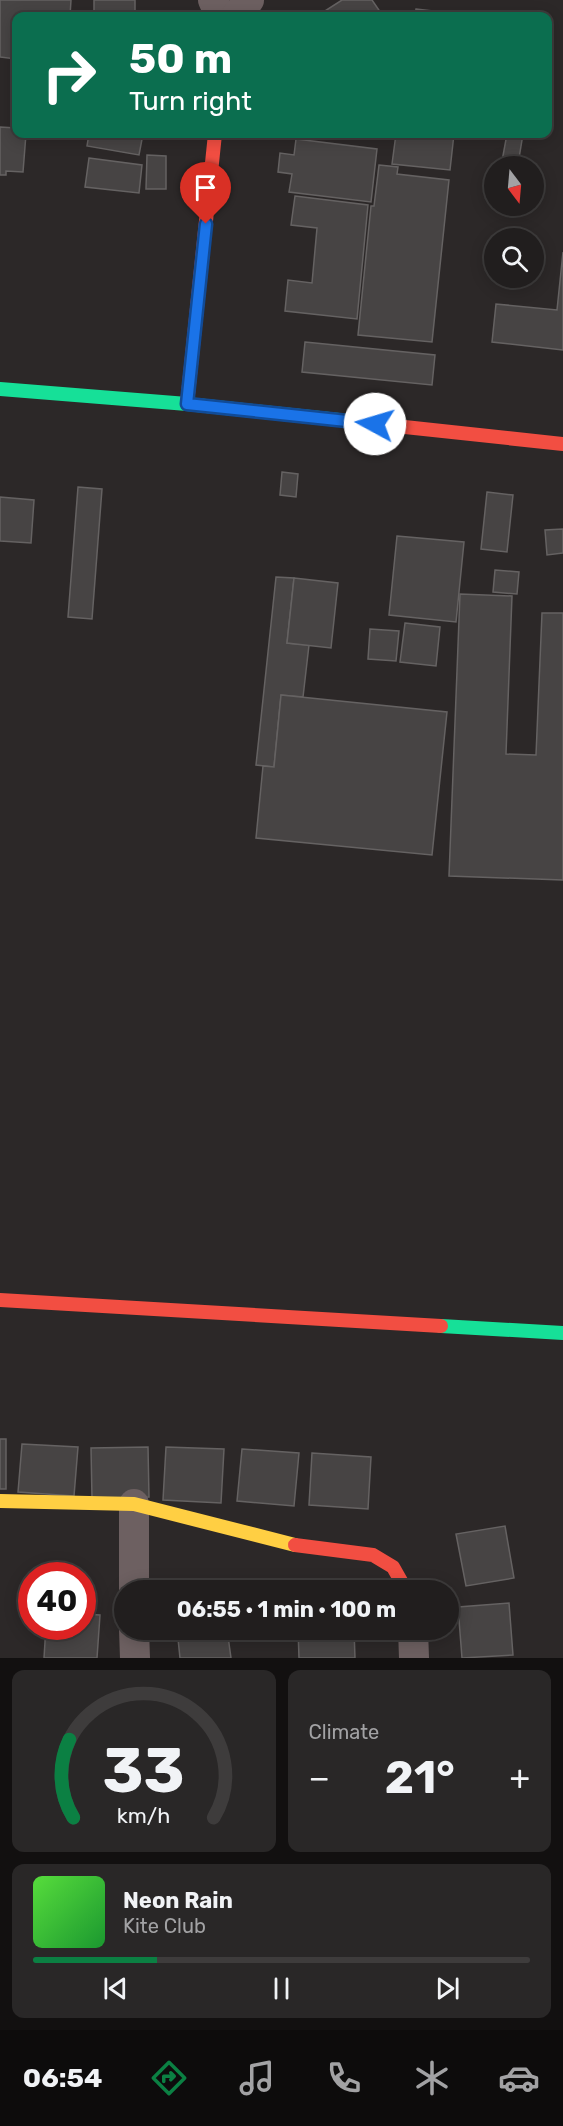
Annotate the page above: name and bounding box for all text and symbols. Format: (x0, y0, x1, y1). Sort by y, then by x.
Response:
text: 50 m (129, 34, 232, 84)
icon: right (30, 36, 108, 114)
text: Turn right (129, 85, 252, 117)
north arrow (484, 156, 544, 216)
map controls (484, 156, 544, 288)
pin (180, 162, 231, 224)
icon: arrive (189, 171, 222, 204)
button: search (484, 228, 544, 288)
position arrow (343, 392, 407, 456)
speed limit sign: 40 (18, 1562, 96, 1640)
text: 06:55 · 1 min · 100 m (177, 1596, 396, 1623)
text: Climate (309, 1720, 379, 1744)
text: 33 (103, 1734, 185, 1808)
text: 21° (385, 1751, 455, 1804)
text: − (309, 1758, 330, 1797)
text: + (509, 1758, 530, 1797)
text: km/h (117, 1803, 171, 1828)
text: Neon Rain (123, 1887, 233, 1914)
text: Kite Club (123, 1914, 206, 1938)
icon: previous (99, 1972, 132, 2005)
icon: pause (265, 1972, 298, 2005)
icon: next (431, 1972, 464, 2005)
icon: directions (148, 2057, 190, 2099)
icon: music (236, 2057, 278, 2099)
icon: phone (323, 2057, 365, 2099)
icon: climate (411, 2057, 453, 2099)
icon: car (498, 2057, 540, 2099)
text: 06:54 (23, 2062, 102, 2094)

